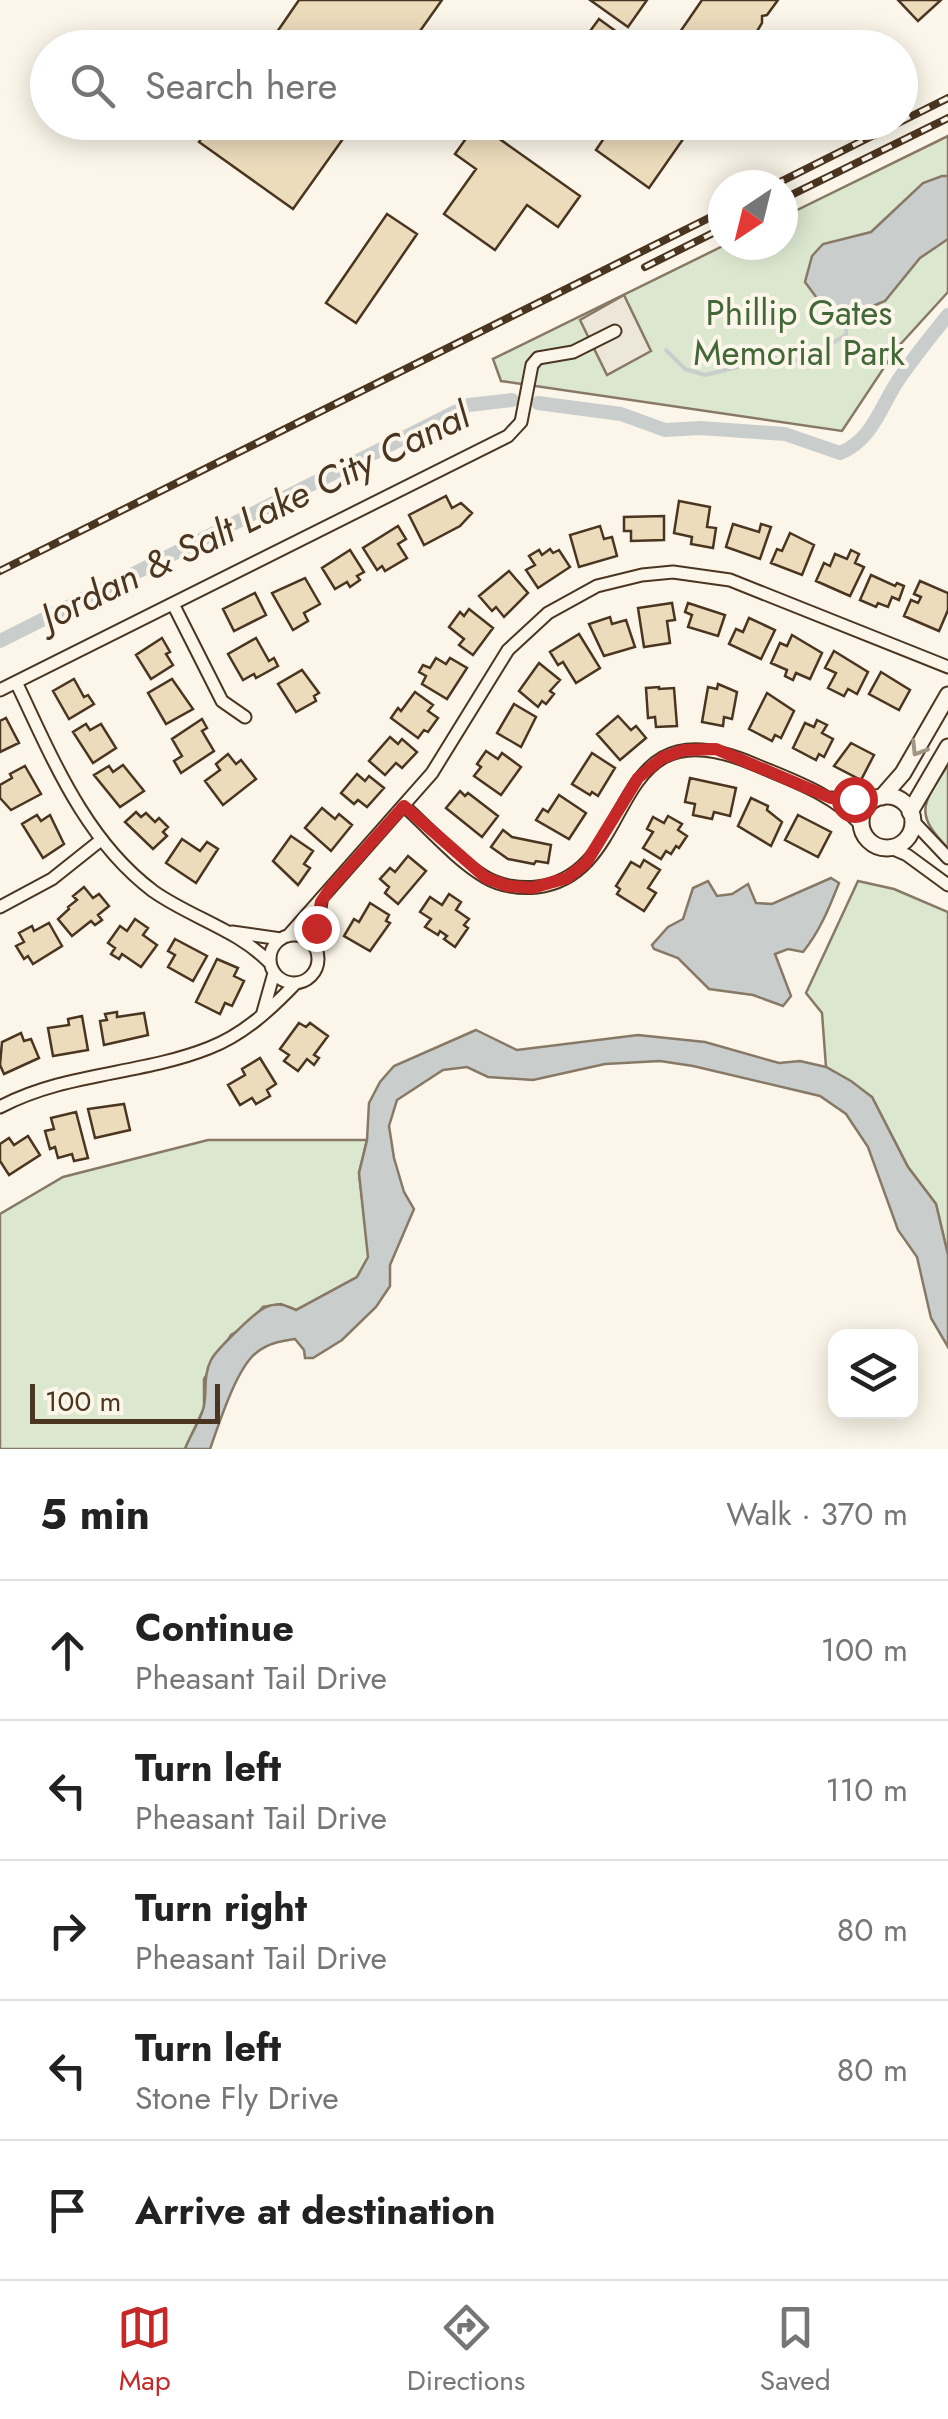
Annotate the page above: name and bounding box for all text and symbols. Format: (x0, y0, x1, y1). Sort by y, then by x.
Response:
search box (30, 30, 918, 140)
icon: search (65, 58, 120, 113)
text: Search here (145, 58, 337, 113)
north arrow (708, 170, 798, 260)
park label: Phillip Gates Memorial Park (693, 288, 905, 378)
water label: Jordan & Salt Lake City Canal (25, 387, 480, 647)
one-way arrow (912, 738, 931, 756)
route start (832, 777, 878, 823)
route end (294, 906, 340, 952)
map controls (828, 1329, 918, 1419)
button: layers (828, 1329, 918, 1419)
scale bar (30, 1379, 220, 1424)
text: 100 m (45, 1381, 121, 1422)
text: 5 min (40, 1484, 150, 1545)
text: Walk · 370 m (726, 1491, 908, 1537)
text: Continue (135, 1600, 294, 1655)
icon: ahead (40, 1623, 95, 1678)
text: 100 m (821, 1627, 908, 1673)
text: Pheasant Tail Drive (135, 1655, 387, 1701)
text: Turn left (135, 1740, 281, 1795)
icon: left (40, 1763, 95, 1818)
text: 110 m (825, 1767, 908, 1813)
text: Pheasant Tail Drive (135, 1795, 387, 1841)
text: Turn right (135, 1880, 307, 1935)
icon: right (40, 1903, 95, 1958)
text: 80 m (837, 1907, 908, 1953)
text: Pheasant Tail Drive (135, 1935, 387, 1981)
text: Turn left (135, 2020, 281, 2075)
icon: left (40, 2043, 95, 2098)
text: 80 m (837, 2047, 908, 2093)
text: Stone Fly Drive (135, 2075, 339, 2121)
icon: arrive (40, 2183, 95, 2238)
text: Arrive at destination (135, 2183, 496, 2238)
tab: Map (117, 2300, 172, 2401)
tab: Directions (407, 2300, 525, 2401)
tab: Saved (760, 2300, 831, 2401)

